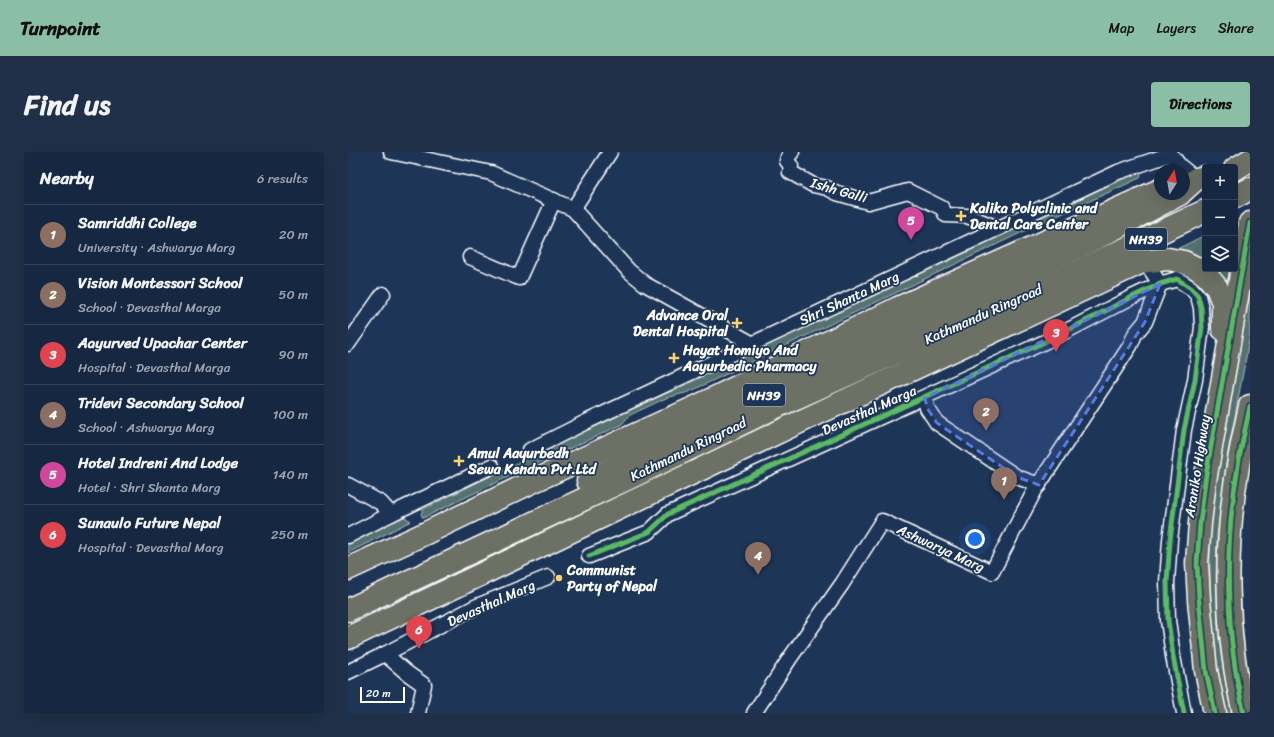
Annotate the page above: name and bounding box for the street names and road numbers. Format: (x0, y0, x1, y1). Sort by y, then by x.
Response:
street label: Ishh Galli (807, 170, 871, 211)
road number: NH39 (1125, 228, 1167, 250)
street label: Shri Shanta Marg (795, 264, 903, 333)
street label: Kathmandu Ringroad (920, 277, 1048, 352)
street label: Devasthal Marga (818, 378, 922, 443)
road number: NH39 (743, 384, 785, 406)
street label: Kathmandu Ringroad (626, 410, 752, 489)
street label: Araniko Highway (1177, 412, 1218, 520)
street label: Ashwarya Marg (892, 517, 989, 580)
street label: Devasthal Marg (443, 573, 539, 634)

